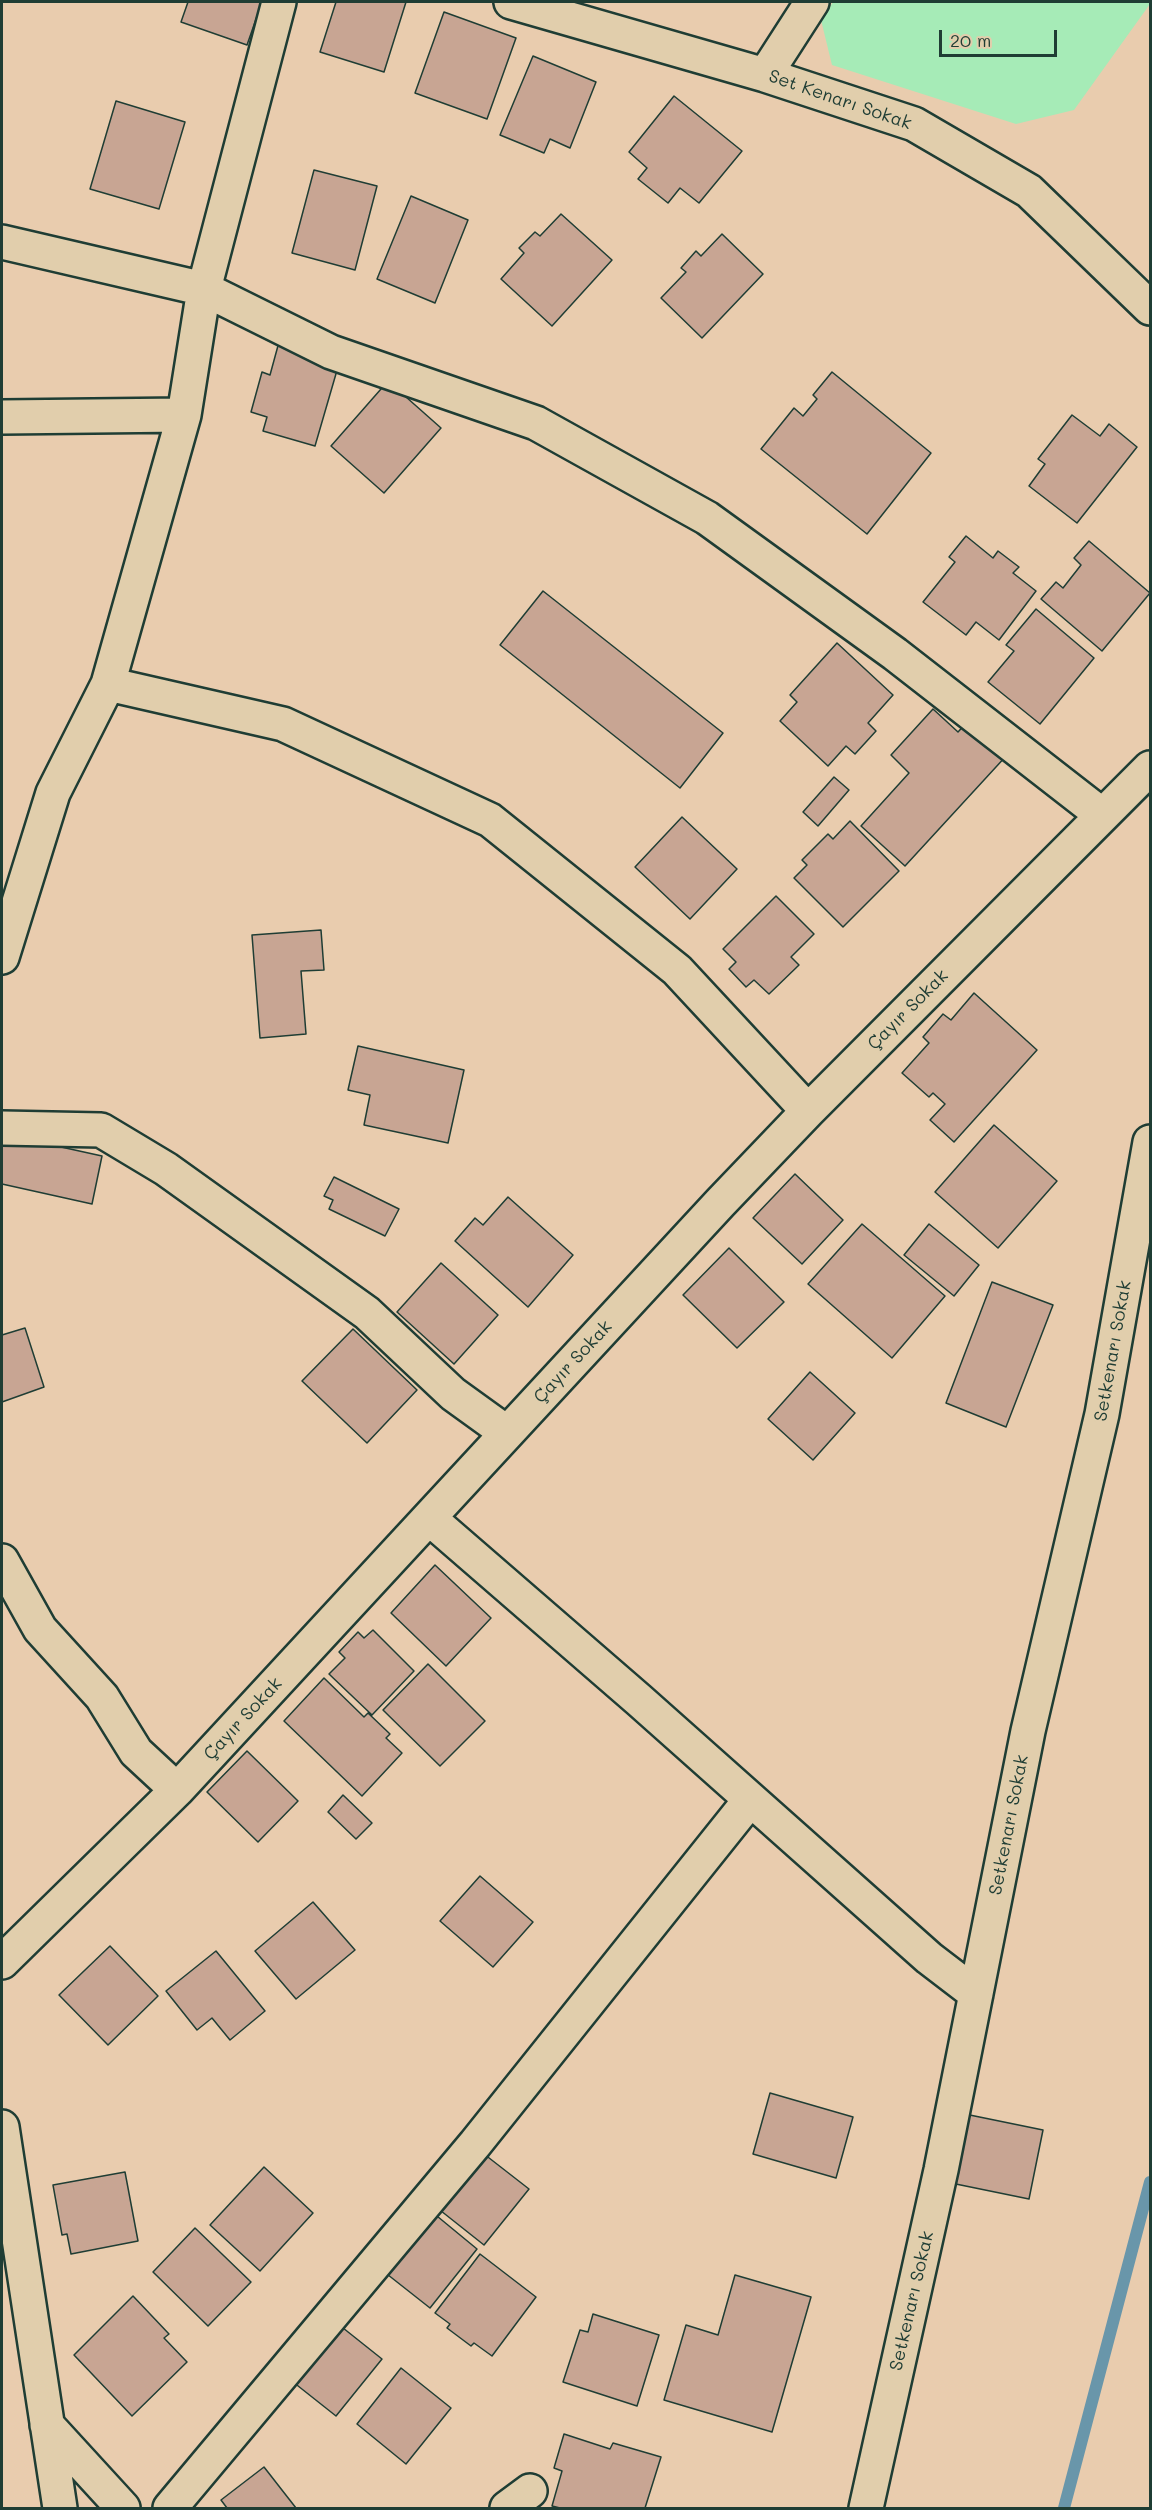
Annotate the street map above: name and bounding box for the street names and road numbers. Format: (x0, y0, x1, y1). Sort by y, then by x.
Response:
street label: Set Kenarı Sokak (766, 65, 914, 135)
street label: Çayır Sokak (863, 965, 953, 1055)
street label: Setkenarı Sokak (1090, 1279, 1136, 1423)
street label: Çayır Sokak (529, 1316, 617, 1408)
street label: Çayır Sokak (199, 1673, 287, 1765)
street label: Setkenarı Sokak (985, 1753, 1033, 1897)
street label: Setkenarı Sokak (885, 2229, 939, 2373)

